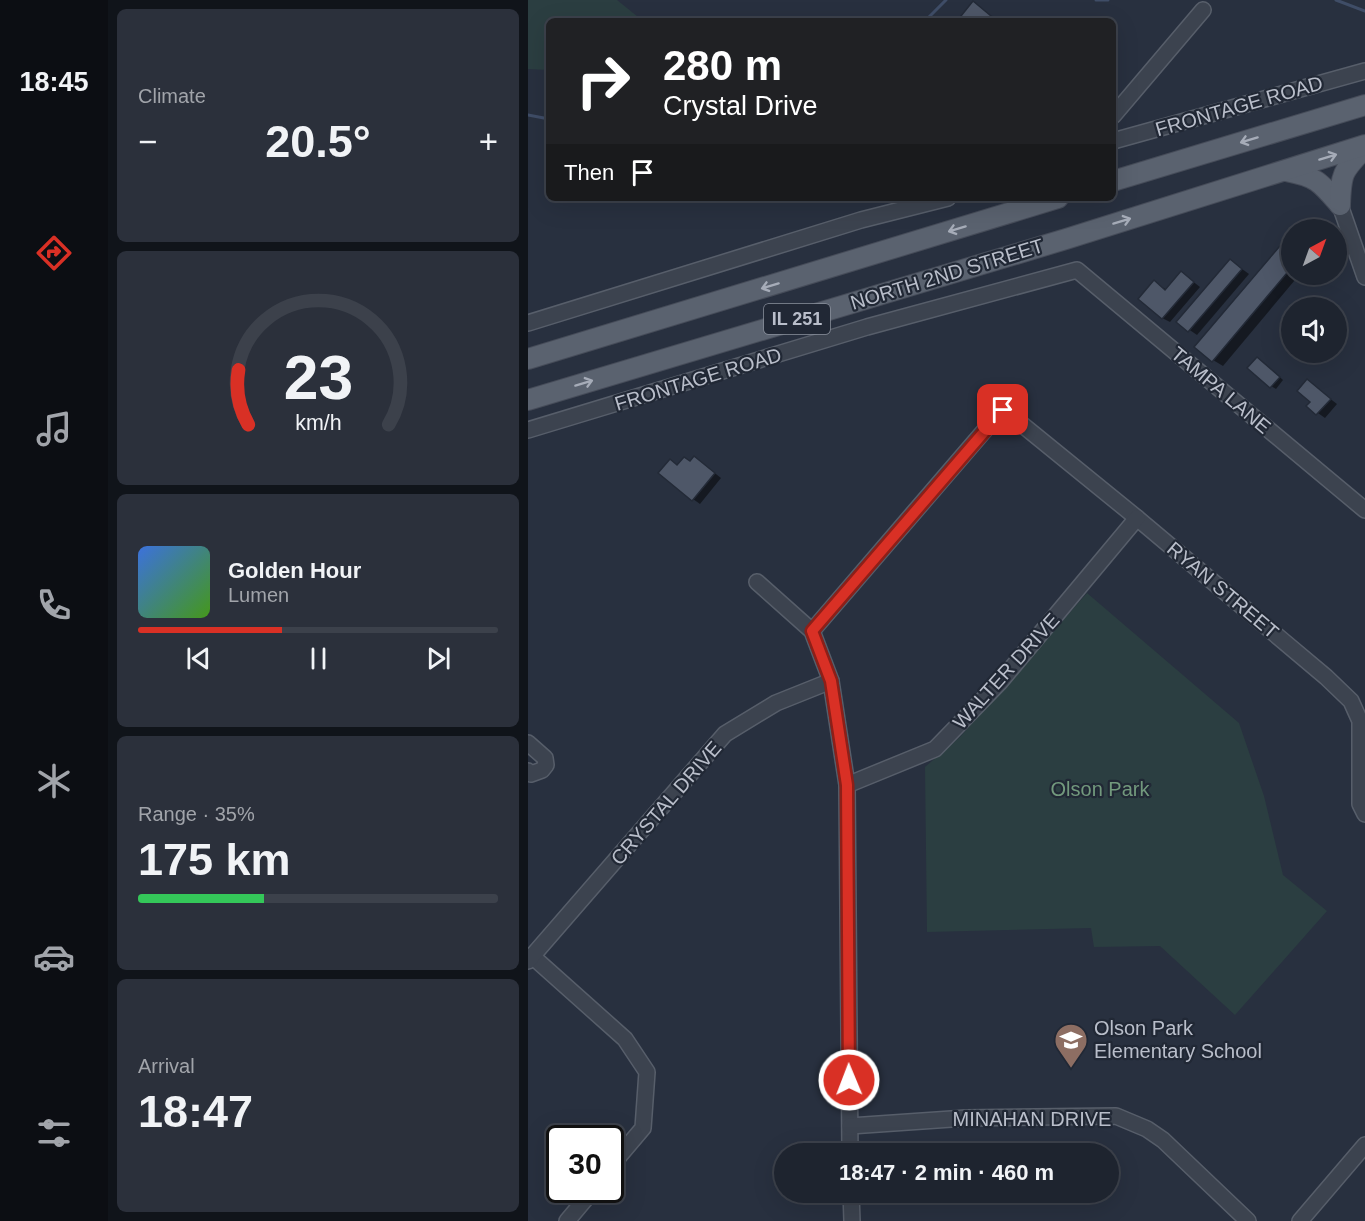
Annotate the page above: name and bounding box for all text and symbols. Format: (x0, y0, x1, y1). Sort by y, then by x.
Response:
icon: right (564, 42, 642, 120)
text: 280 m (663, 42, 782, 89)
text: 18:45 (19, 67, 89, 97)
street label: FRONTAGE ROAD (1153, 72, 1325, 140)
text: Climate (138, 85, 206, 107)
text: Crystal Drive (663, 91, 818, 121)
text: 20.5° (265, 116, 371, 167)
text: − (138, 123, 157, 160)
text: + (479, 123, 498, 160)
one-way arrow (1240, 135, 1259, 146)
one-way arrow (1318, 151, 1337, 162)
icon: arrive (626, 156, 659, 189)
text: Then (564, 160, 614, 185)
one-way arrow (1112, 215, 1131, 226)
north arrow (1281, 219, 1347, 285)
map controls (1281, 219, 1347, 363)
one-way arrow (948, 224, 967, 235)
icon: directions (33, 232, 75, 274)
street label: NORTH 2ND STREET (848, 234, 1046, 314)
one-way arrow (761, 281, 780, 292)
button: sound (1281, 297, 1347, 363)
road number: IL 251 (764, 304, 830, 334)
street label: TAMPA LANE (1167, 342, 1275, 438)
text: 23 (283, 343, 353, 412)
street label: FRONTAGE ROAD (612, 343, 784, 415)
one-way arrow (574, 377, 593, 388)
pin (977, 384, 1028, 435)
icon: arrive (986, 393, 1019, 426)
icon: music (33, 408, 75, 450)
text: km/h (295, 412, 341, 436)
street label: RYAN STREET (1163, 537, 1283, 643)
text: Golden Hour (228, 558, 361, 583)
icon: phone (33, 584, 75, 626)
text: Lumen (228, 584, 289, 606)
street label: WALTER DRIVE (948, 609, 1064, 733)
icon: previous (182, 642, 215, 675)
icon: pause (302, 642, 335, 675)
icon: next (422, 642, 455, 675)
street label: CRYSTAL DRIVE (606, 737, 726, 869)
icon: climate (33, 760, 75, 802)
park label: Olson Park (1051, 778, 1150, 800)
text: Range · 35% (138, 803, 255, 825)
text: 175 km (138, 834, 291, 885)
icon: car (33, 936, 75, 978)
place label: Olson Park Elementary School (1094, 1017, 1262, 1062)
school or university icon: Olson Park Elementary School (1053, 1022, 1089, 1069)
position arrow (817, 1048, 881, 1112)
text: Arrival (138, 1055, 195, 1077)
text: 18:47 (138, 1086, 253, 1137)
street label: MINAHAN DRIVE (953, 1108, 1111, 1130)
icon: filters (33, 1112, 75, 1154)
speed limit sign: 30 (546, 1125, 624, 1203)
text: 18:47 · 2 min · 460 m (839, 1160, 1054, 1185)

